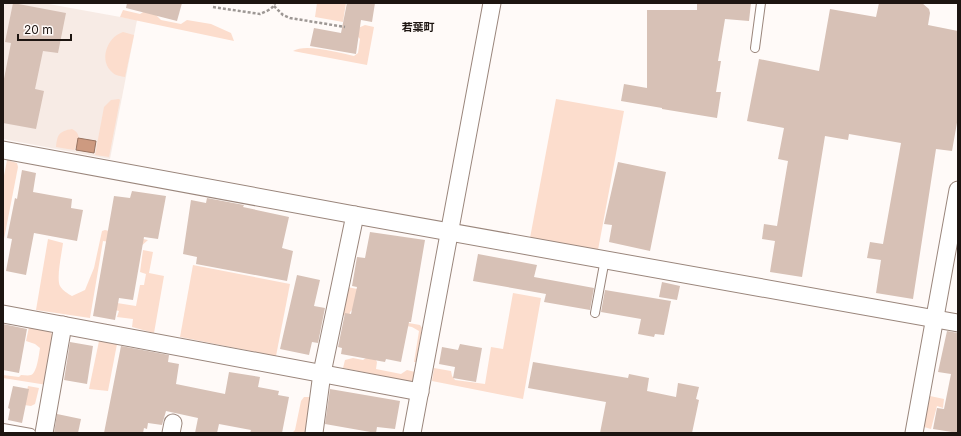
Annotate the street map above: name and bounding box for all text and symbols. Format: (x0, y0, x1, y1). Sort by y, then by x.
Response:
scale bar (18, 16, 71, 42)
district label: 若葉町 (402, 20, 435, 34)
text: 20 m (24, 22, 53, 37)

